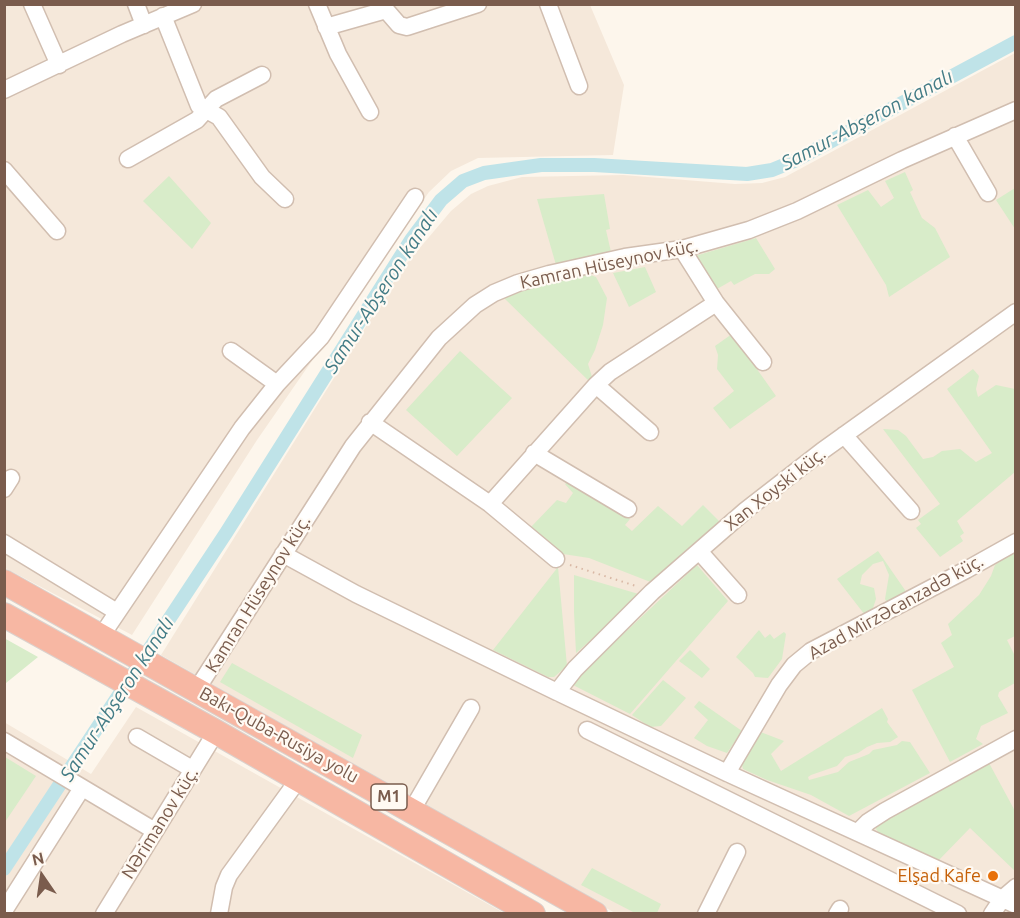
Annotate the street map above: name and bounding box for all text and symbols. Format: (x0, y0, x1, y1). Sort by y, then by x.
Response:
water label: Samur-Abşeron kanalı (777, 65, 957, 175)
water label: Samur-Abşeron kanalı (319, 204, 443, 378)
street label: Kamran Hüseynov küç. (518, 235, 700, 293)
street label: Xan Xoyski küç. (720, 443, 830, 535)
street label: Kamran Hüseynov küç. (201, 511, 315, 677)
street label: Azad Mirzəcanzadə küç. (805, 550, 987, 664)
water label: Samur-Abşeron kanalı (55, 612, 179, 786)
street label: Bakı-Quba-Rusiya yolu (196, 682, 362, 788)
street label: Nərimanov küç. (117, 763, 203, 883)
road number: M1 (371, 784, 407, 810)
north arrow (12, 846, 72, 906)
text: N (30, 848, 46, 869)
place label: Elşad Kafe (897, 865, 981, 887)
marker: Elşad Kafe (986, 869, 1000, 883)

